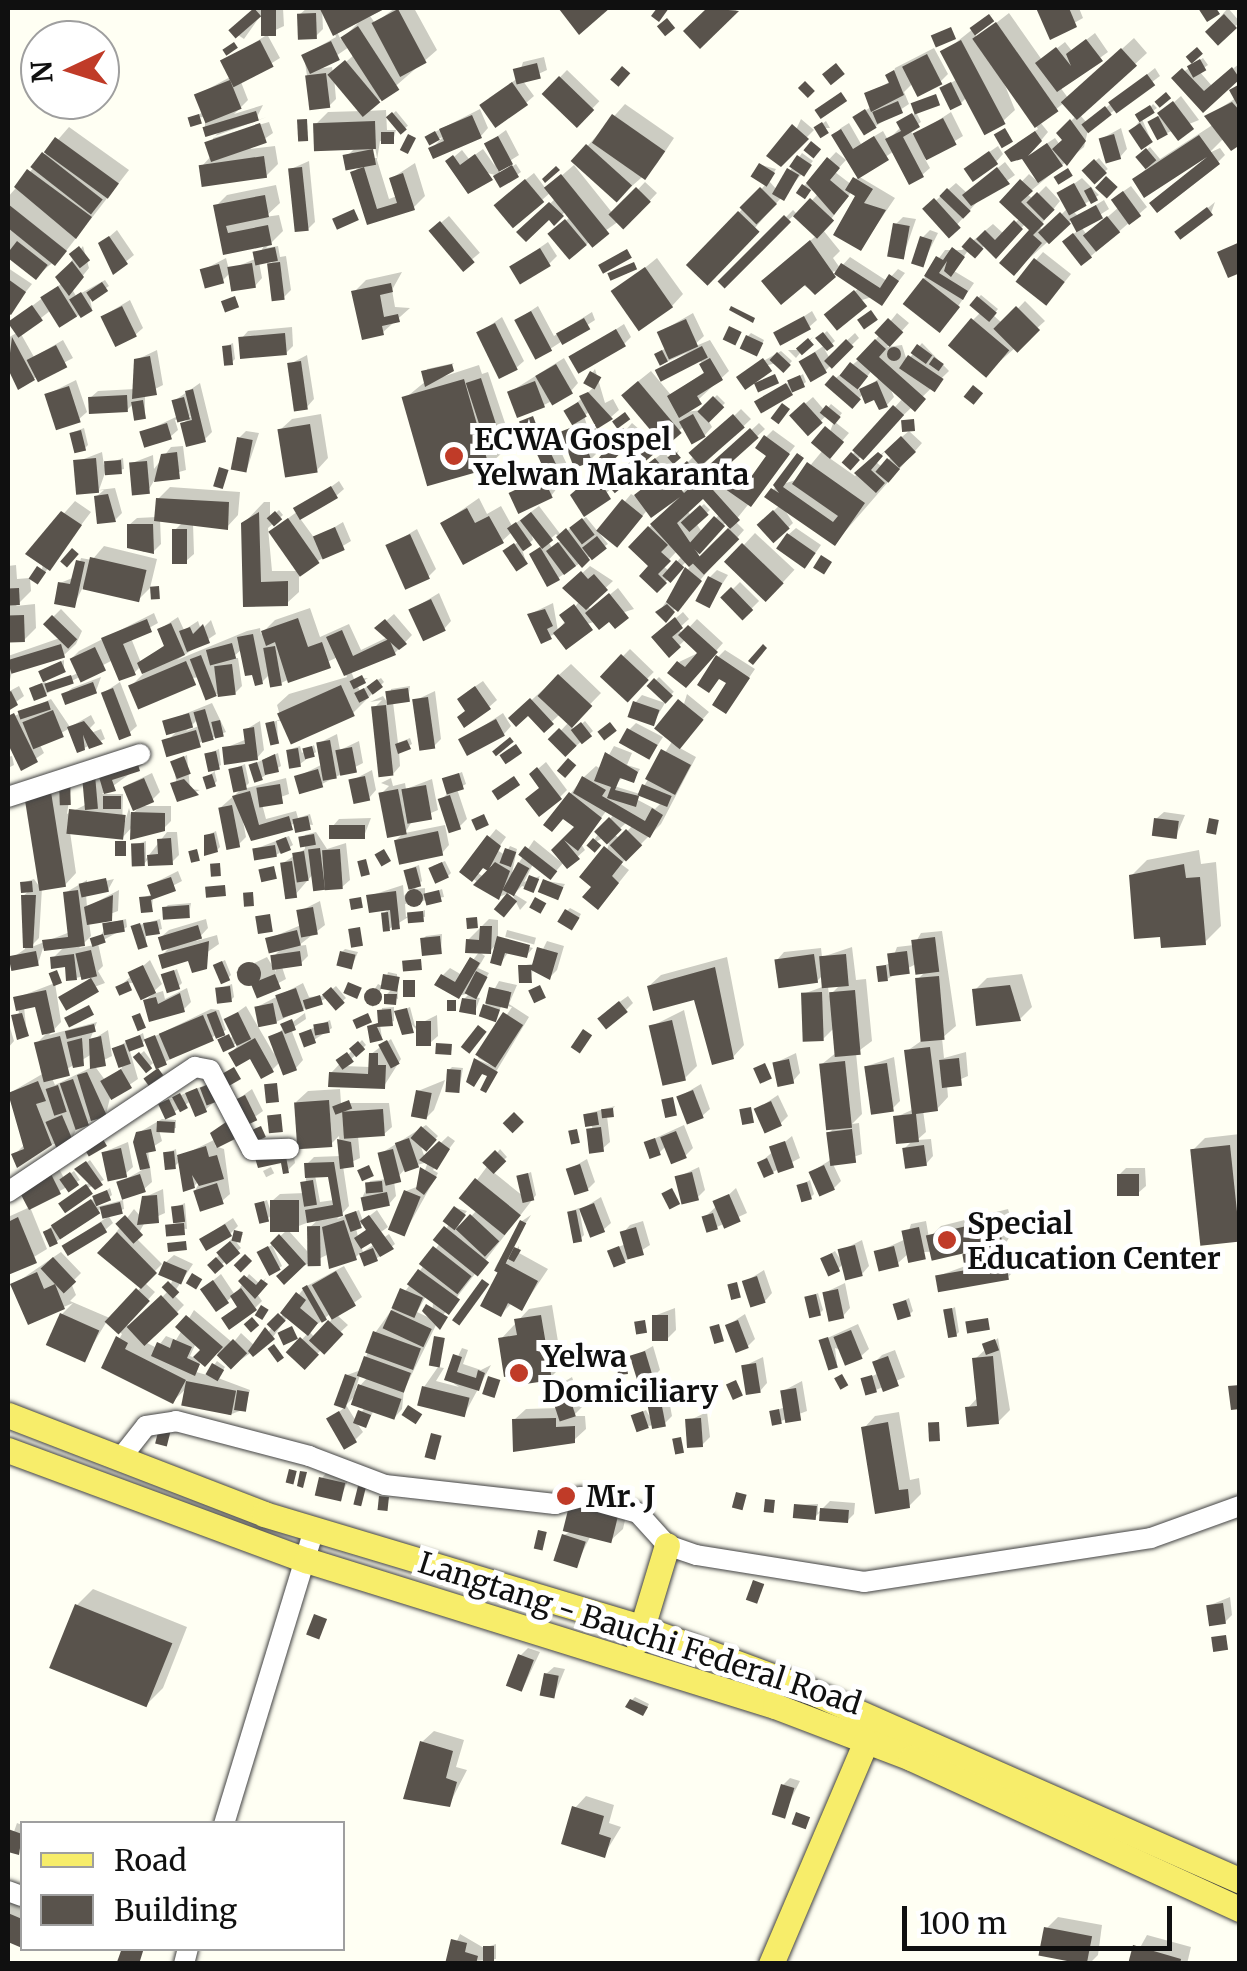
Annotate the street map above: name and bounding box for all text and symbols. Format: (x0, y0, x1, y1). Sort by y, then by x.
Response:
north arrow (20, 20, 120, 120)
text: N (23, 60, 61, 84)
place label: ECWA Gospel Yelwan Makaranta (474, 421, 749, 492)
marker: ECWA Gospel Yelwan Makaranta (443, 445, 465, 467)
place label: Special Education Center (967, 1205, 1221, 1276)
marker: Special Education Center (936, 1229, 958, 1251)
place label: Yelwa Domiciliary (542, 1338, 718, 1408)
marker: Yelwa Domiciliary (506, 1360, 532, 1386)
place label: Mr. J (586, 1478, 656, 1514)
marker: Mr. J (555, 1485, 577, 1507)
street label: Langtang - Bauchi Federal Road (414, 1544, 866, 1722)
legend (20, 1821, 345, 1951)
text: Road (114, 1841, 187, 1879)
scale bar (907, 1886, 1177, 1948)
text: Building (114, 1891, 237, 1929)
text: 100 m (919, 1904, 1007, 1942)

